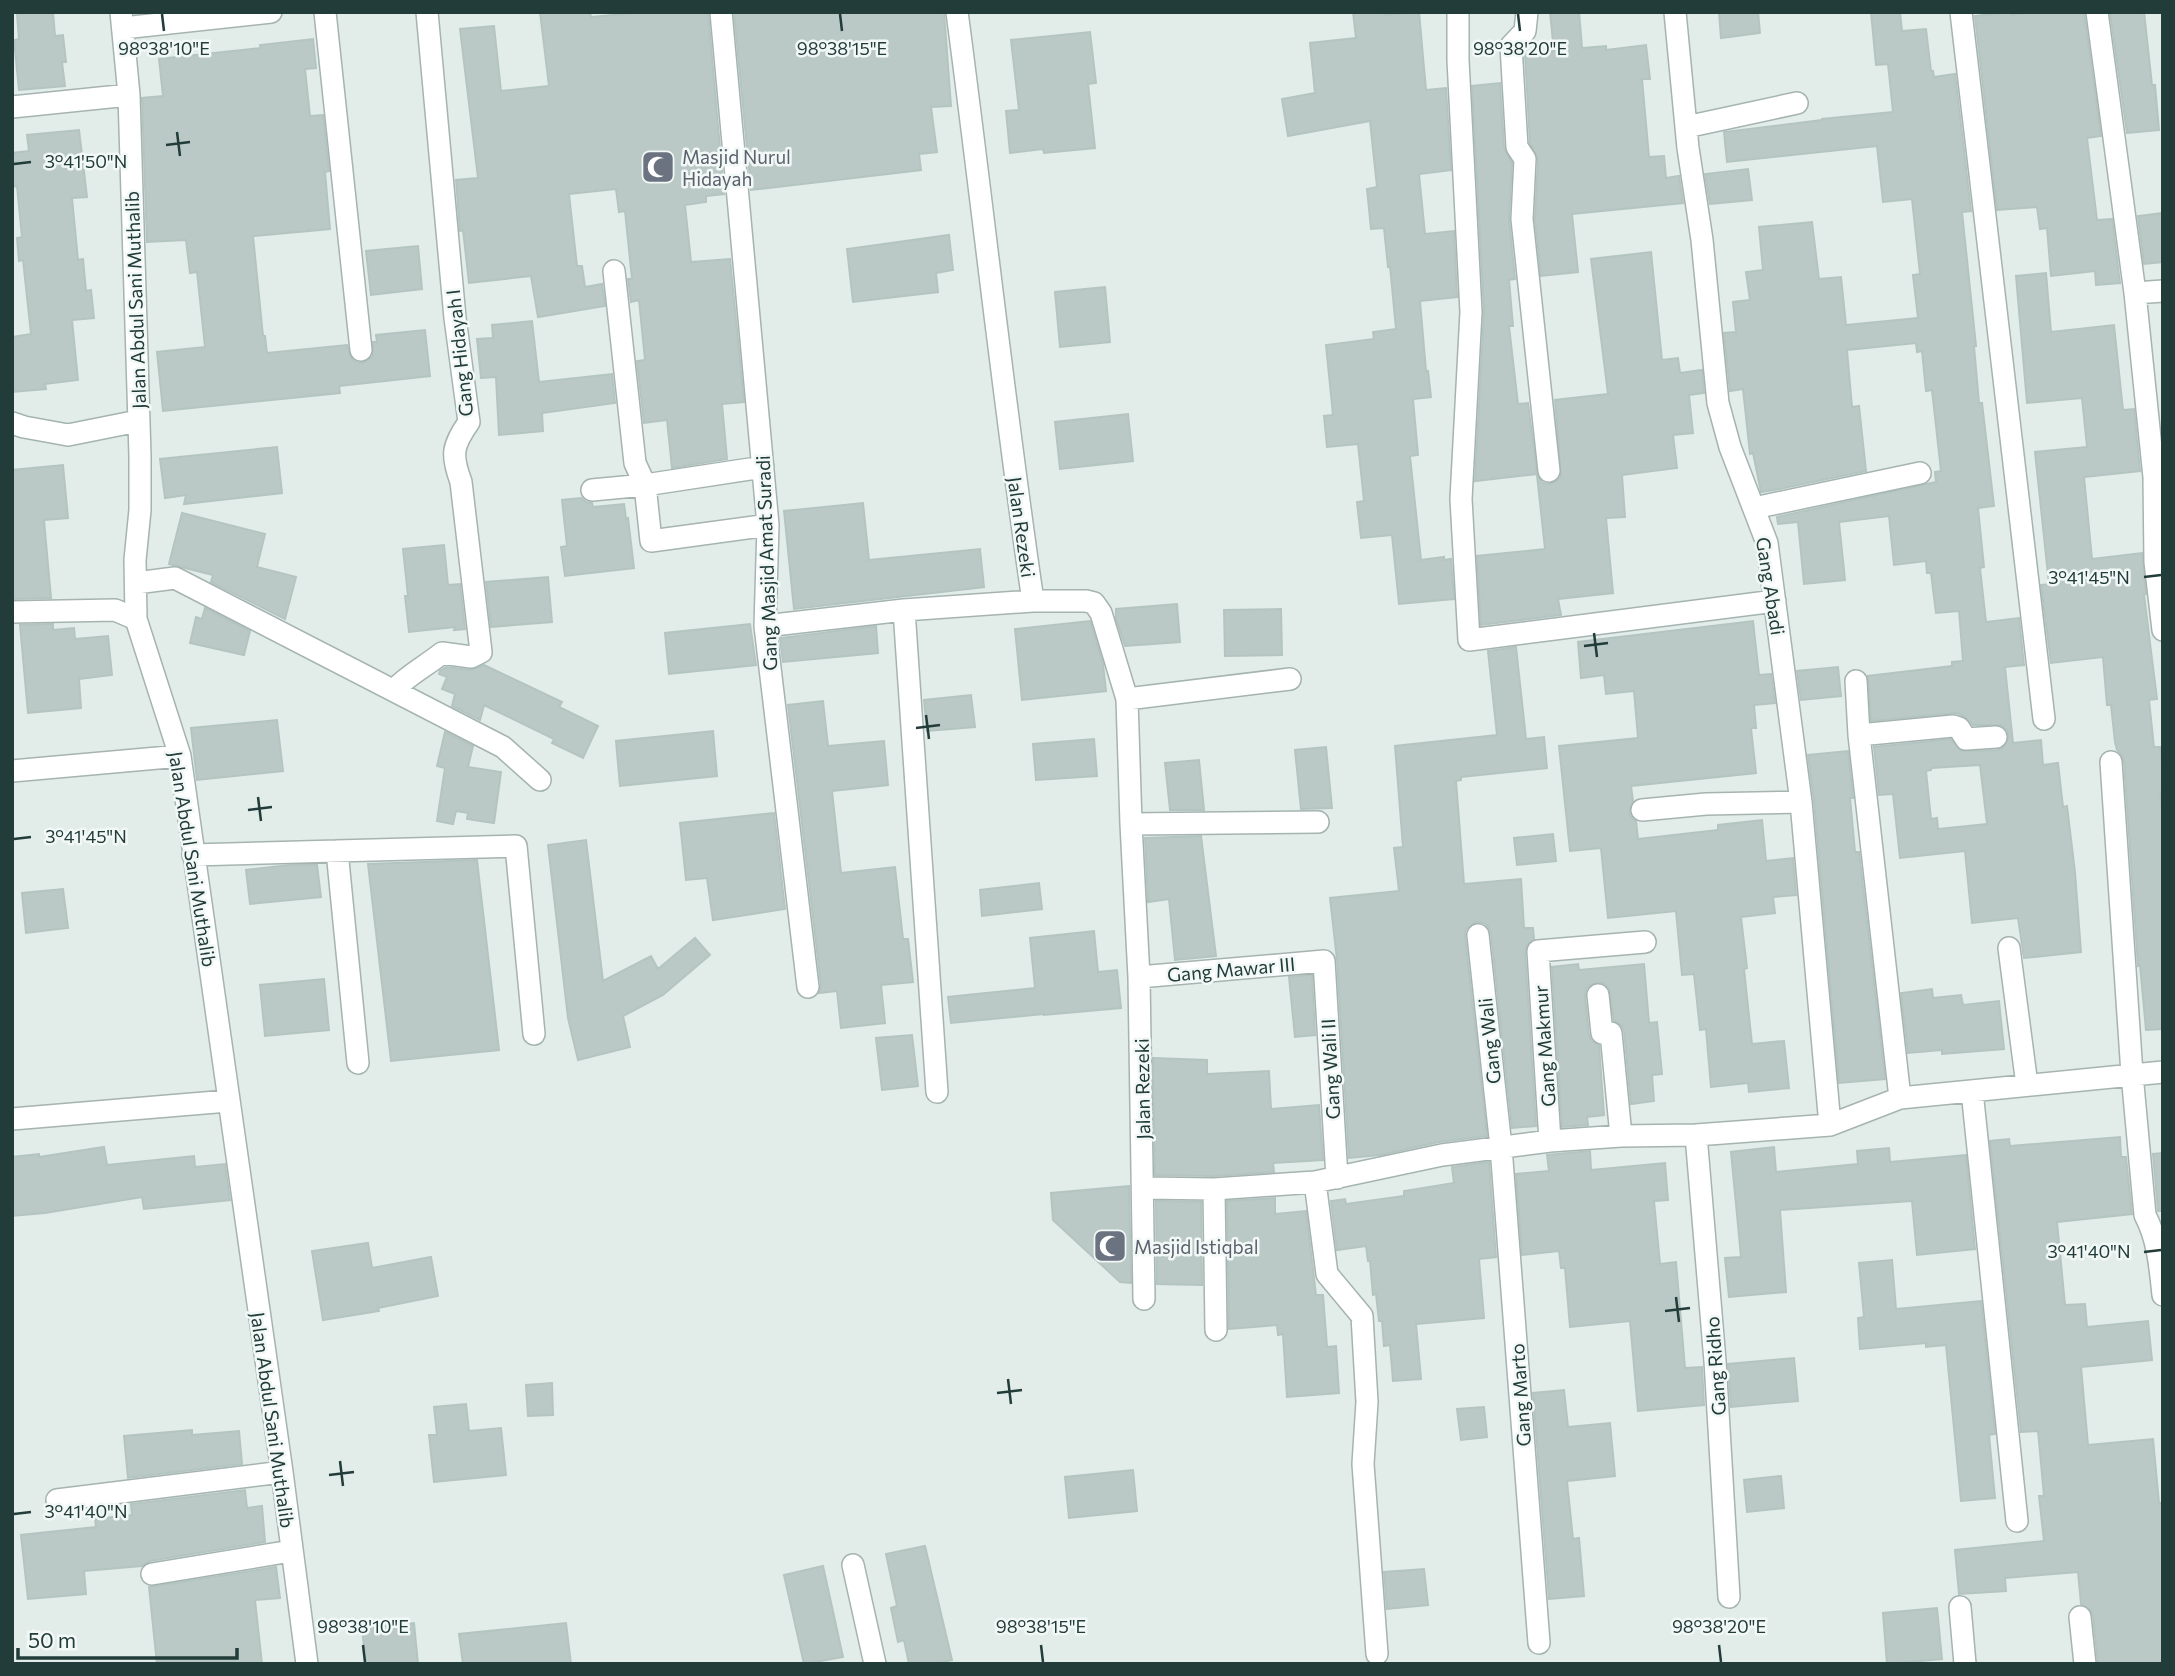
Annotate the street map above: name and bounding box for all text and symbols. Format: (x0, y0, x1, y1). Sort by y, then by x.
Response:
text: 98°38'10"E (118, 37, 210, 59)
text: 98°38'15"E (797, 37, 887, 59)
text: 98°38'20"E (1473, 37, 1567, 59)
place label: Masjid Nurul Hidayah (682, 145, 791, 190)
mosque icon: Masjid Nurul Hidayah (639, 148, 677, 186)
text: 3°41'50"N (45, 150, 127, 172)
street label: Jalan Abdul Sani Muthalib (120, 191, 150, 409)
street label: Gang Hidayah I (441, 288, 477, 418)
street label: Gang Masjid Amat Suradi (751, 455, 781, 671)
street label: Jalan Rezeki (1004, 475, 1040, 579)
street label: Gang Abadi (1752, 535, 1790, 637)
text: 3°41'45"N (2048, 566, 2130, 588)
street label: Jalan Abdul Sani Muthalib (165, 750, 221, 968)
text: 3°41'45"N (45, 825, 127, 847)
street label: Gang Mawar III (1166, 952, 1296, 986)
street label: Gang Makmur (1528, 984, 1560, 1108)
street label: Gang Wali (1473, 997, 1505, 1085)
street label: Gang Wali II (1316, 1018, 1344, 1120)
street label: Jalan Rezeki (1130, 1038, 1154, 1140)
mosque icon: Masjid Istiqbal (1091, 1227, 1129, 1265)
place label: Masjid Istiqbal (1134, 1235, 1259, 1258)
text: 3°41'40"N (2047, 1240, 2131, 1262)
street label: Jalan Abdul Sani Muthalib (246, 1310, 300, 1530)
street label: Gang Ridho (1700, 1316, 1730, 1416)
street label: Gang Marto (1505, 1343, 1535, 1447)
text: 3°41'40"N (44, 1500, 128, 1522)
text: 98°38'10"E (317, 1615, 409, 1637)
text: 98°38'15"E (996, 1615, 1086, 1637)
text: 98°38'20"E (1672, 1615, 1766, 1637)
scale bar (18, 1616, 236, 1660)
text: 50 m (28, 1627, 76, 1652)

